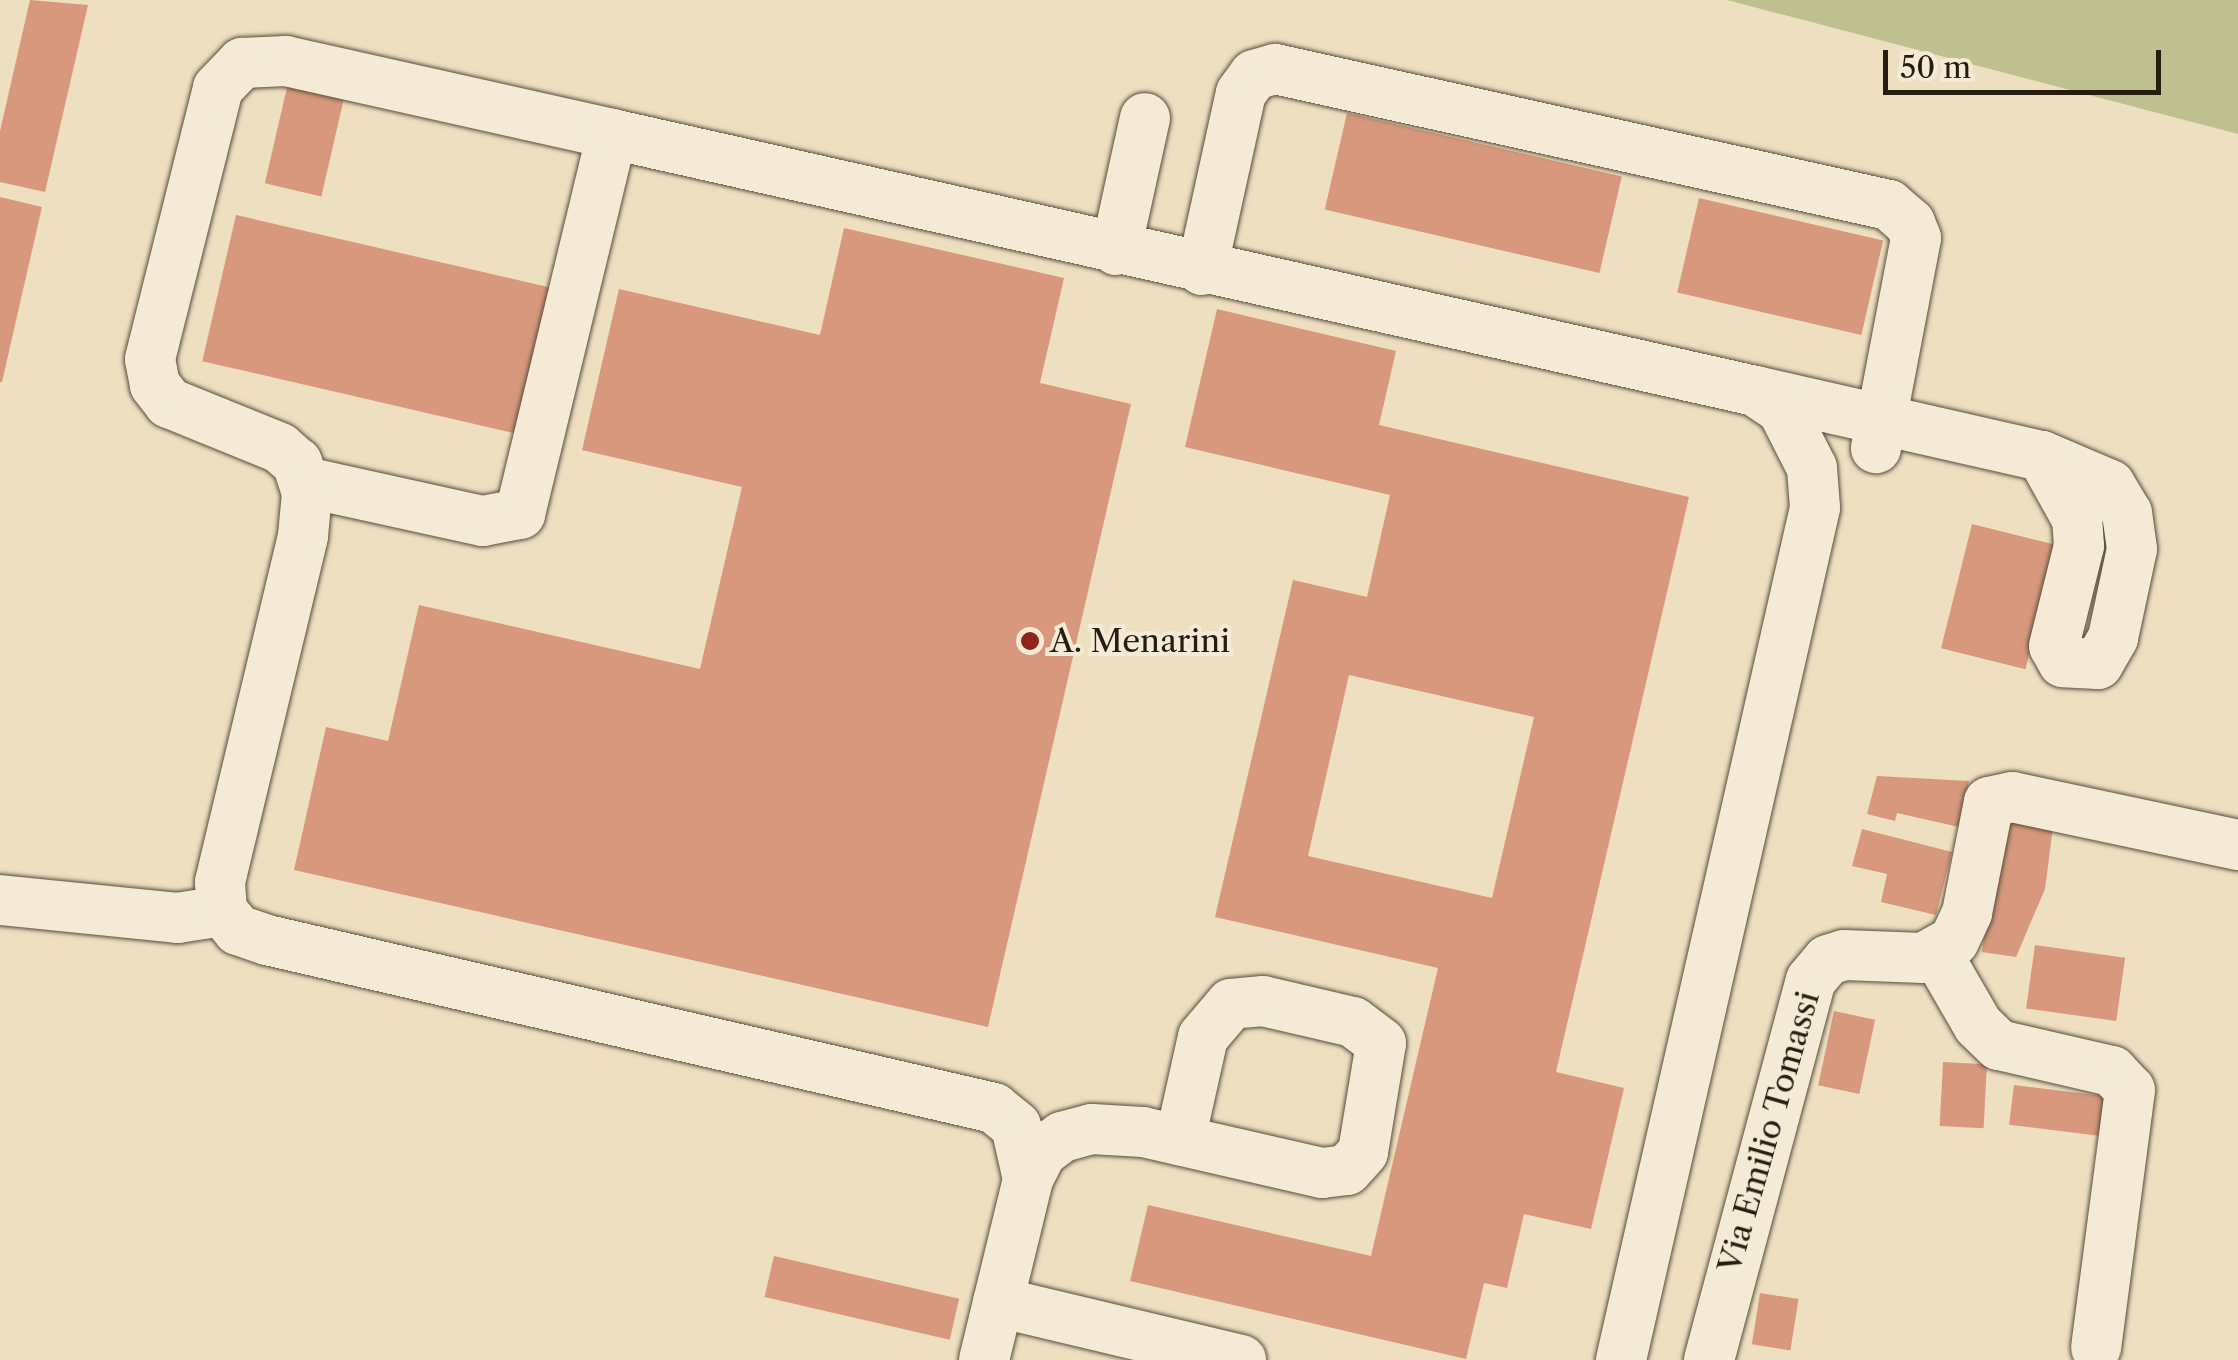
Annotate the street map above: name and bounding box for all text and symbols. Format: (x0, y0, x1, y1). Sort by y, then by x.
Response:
scale bar (1888, 30, 2166, 92)
text: 50 m (1900, 49, 1971, 86)
place label: A. Menarini (1050, 622, 1230, 660)
marker: A. Menarini (1019, 630, 1041, 652)
street label: Via Emilio Tomassi (1710, 986, 1828, 1278)

